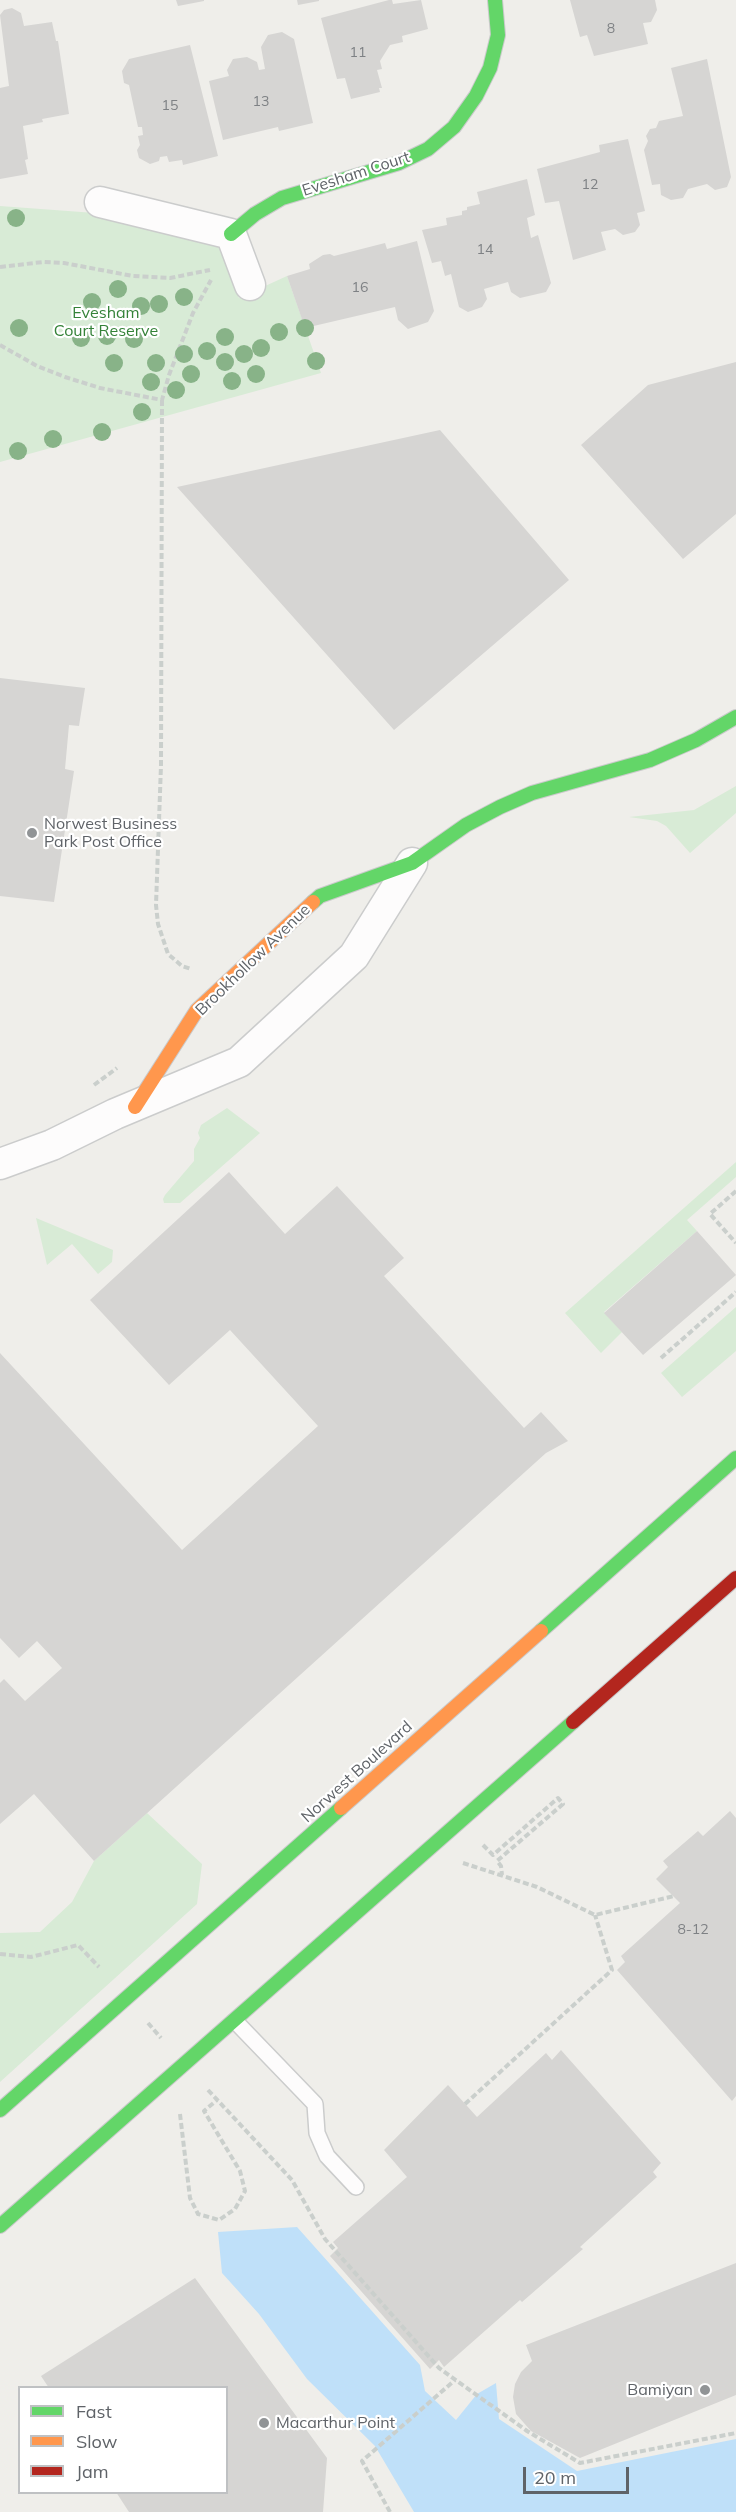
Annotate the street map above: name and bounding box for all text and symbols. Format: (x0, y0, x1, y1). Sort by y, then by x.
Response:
house number: 8 (607, 21, 615, 37)
house number: 11 (350, 45, 366, 61)
house number: 13 (253, 94, 269, 110)
house number: 15 (162, 98, 178, 114)
street label: Evesham Court (300, 148, 412, 200)
house number: 12 (582, 177, 598, 193)
house number: 14 (477, 242, 493, 258)
house number: 16 (352, 280, 368, 296)
park label: Evesham Court Reserve (54, 303, 158, 341)
place label: Norwest Business Park Post Office (44, 814, 177, 852)
marker: Norwest Business Park Post Office (25, 826, 39, 840)
street label: Brookhollow Avenue (192, 900, 314, 1020)
street label: Norwest Boulevard (298, 1717, 416, 1827)
house number: 8-12 (677, 1922, 709, 1938)
place label: Bamiyan (627, 2380, 693, 2400)
marker: Bamiyan (698, 2383, 712, 2397)
legend (18, 2386, 228, 2494)
text: Fast (76, 2400, 112, 2423)
place label: Macarthur Point (276, 2413, 395, 2433)
marker: Macarthur Point (257, 2416, 271, 2430)
text: Slow (76, 2430, 117, 2453)
scale bar (526, 2455, 632, 2493)
text: Jam (76, 2460, 109, 2483)
text: 20 m (534, 2466, 576, 2489)

